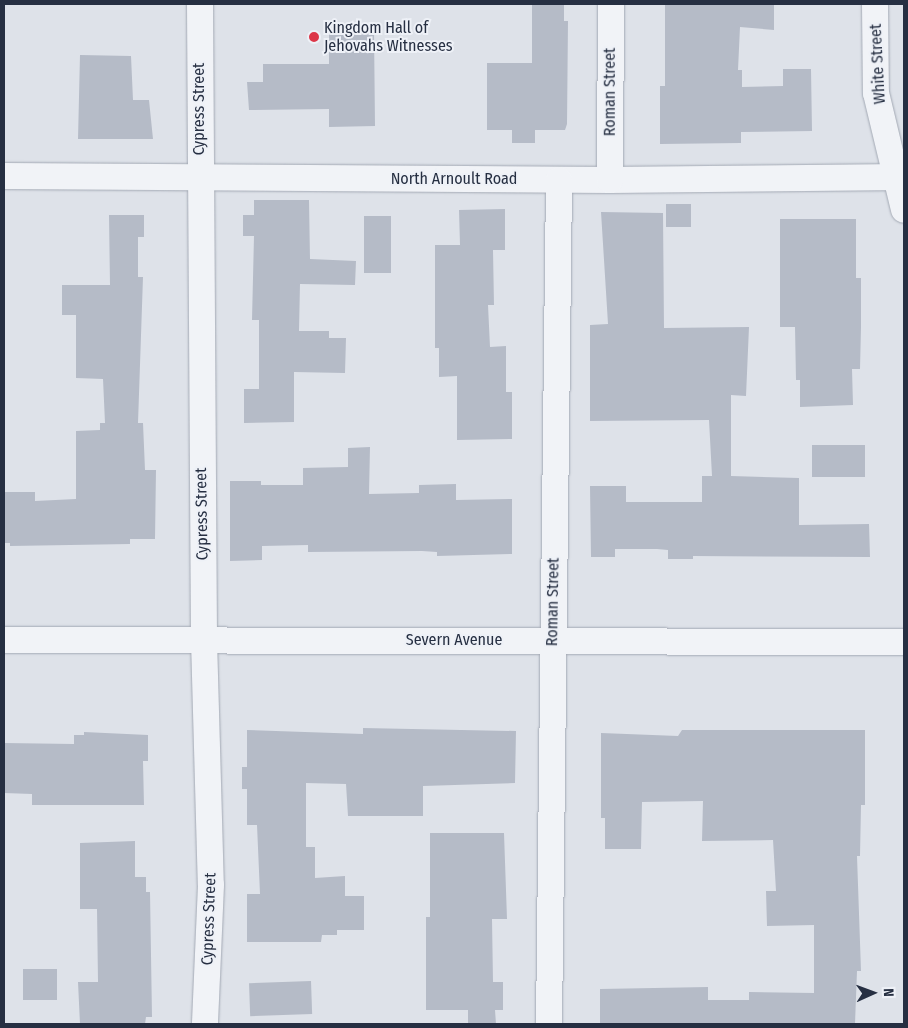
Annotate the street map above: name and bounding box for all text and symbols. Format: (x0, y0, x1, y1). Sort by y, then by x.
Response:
place label: Kingdom Hall of Jehovahs Witnesses (324, 18, 453, 56)
street label: White Street (866, 23, 890, 105)
marker: Kingdom Hall of Jehovahs Witnesses (308, 31, 320, 43)
street label: Roman Street (600, 48, 620, 136)
street label: Cypress Street (189, 63, 209, 155)
street label: North Arnoult Road (391, 169, 517, 189)
street label: Cypress Street (192, 468, 212, 560)
street label: Roman Street (543, 558, 563, 646)
street label: Severn Avenue (406, 630, 502, 650)
street label: Cypress Street (198, 872, 220, 966)
north arrow (848, 968, 898, 1018)
text: N (880, 988, 897, 997)

